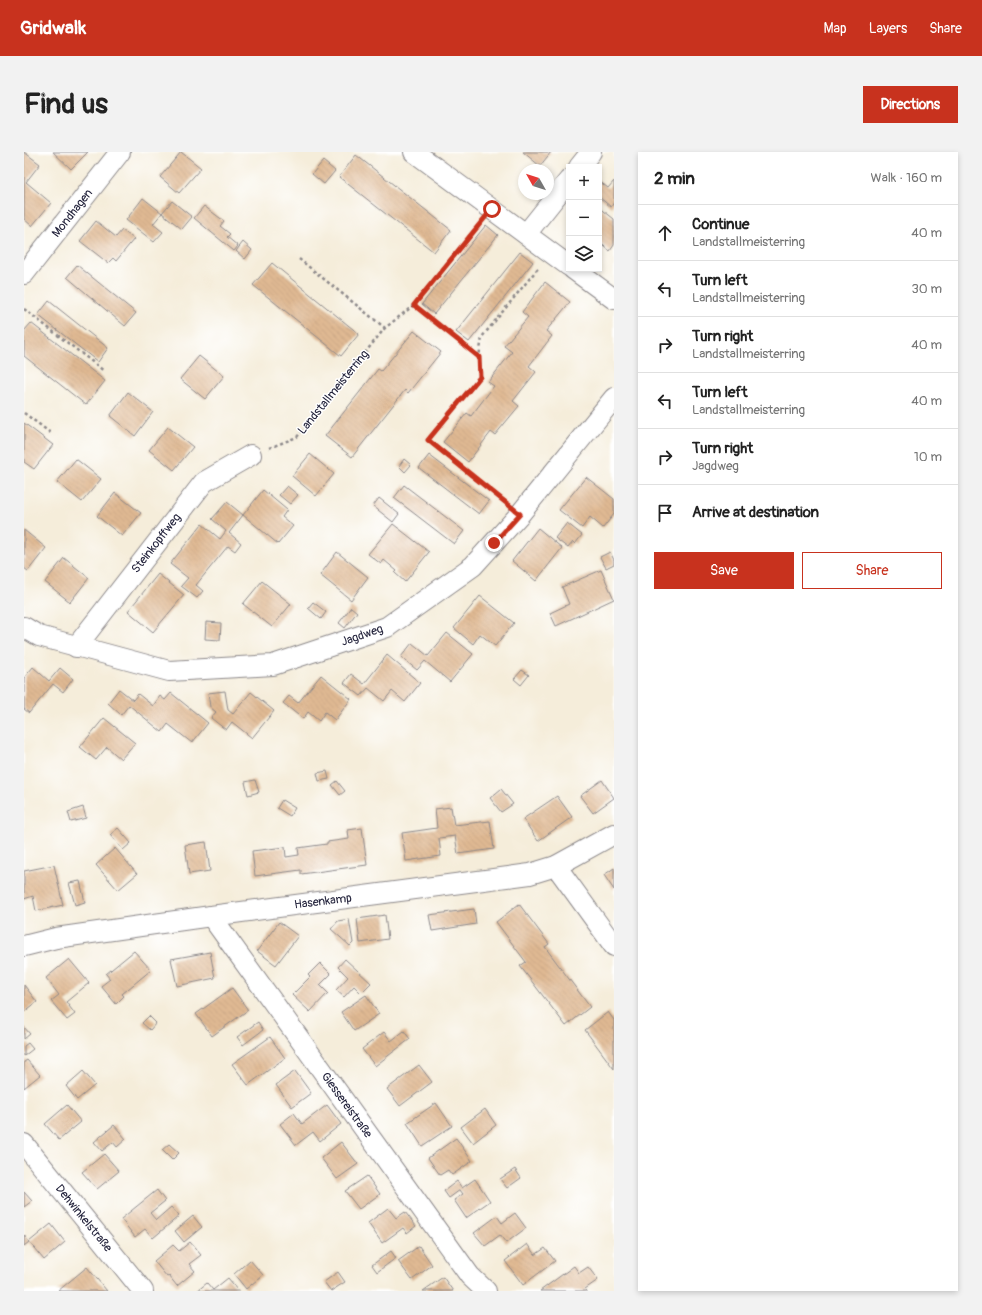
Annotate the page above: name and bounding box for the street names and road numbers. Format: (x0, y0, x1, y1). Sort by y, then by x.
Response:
street label: Mondhagen (49, 186, 96, 241)
street label: Landstallmeisterring (295, 347, 372, 438)
street label: Steinkopffweg (128, 510, 184, 576)
street label: Jagdweg (339, 621, 385, 650)
street label: Hasenkamp (293, 890, 353, 912)
street label: Giessereistraße (318, 1070, 375, 1141)
street label: Dehwinkelstraße (52, 1182, 115, 1255)

